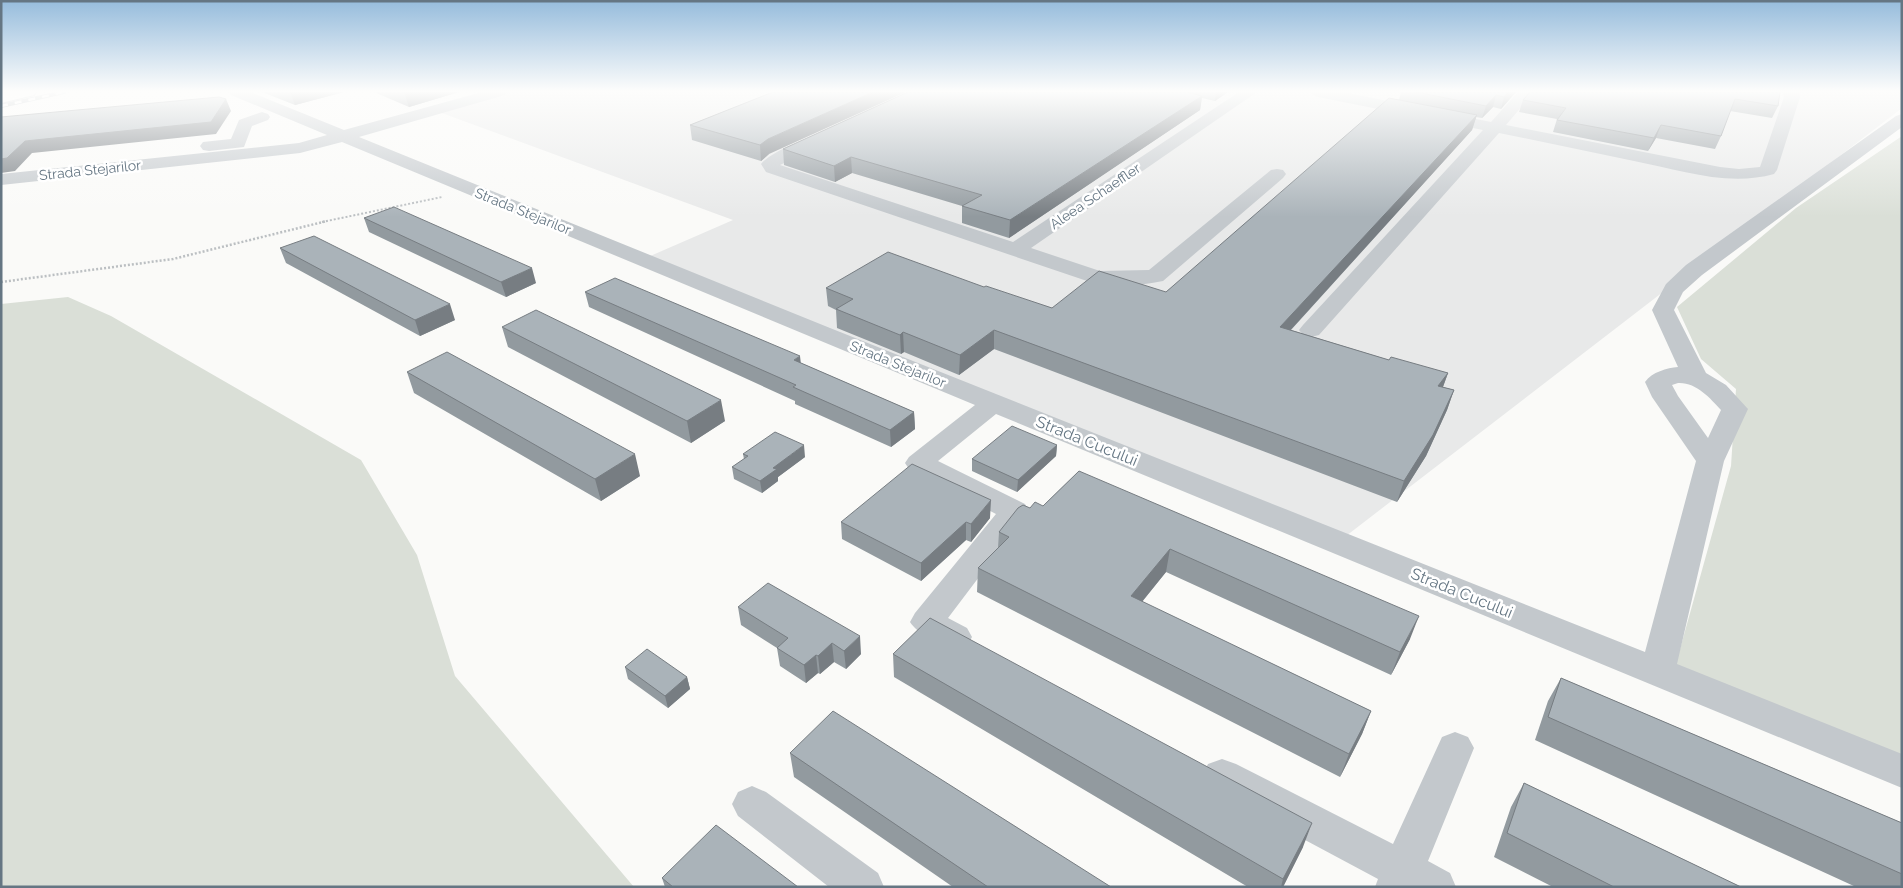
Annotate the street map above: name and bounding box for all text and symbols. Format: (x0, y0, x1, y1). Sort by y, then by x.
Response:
street label: Strada Stejarilor (38, 157, 142, 183)
street label: Aleea Schaeffler (1047, 160, 1143, 232)
street label: Strada Stejarilor (473, 184, 574, 238)
street label: Strada Stejarilor (848, 337, 949, 391)
street label: Strada Cucului (1033, 412, 1141, 470)
street label: Strada Cucului (1408, 564, 1516, 622)

